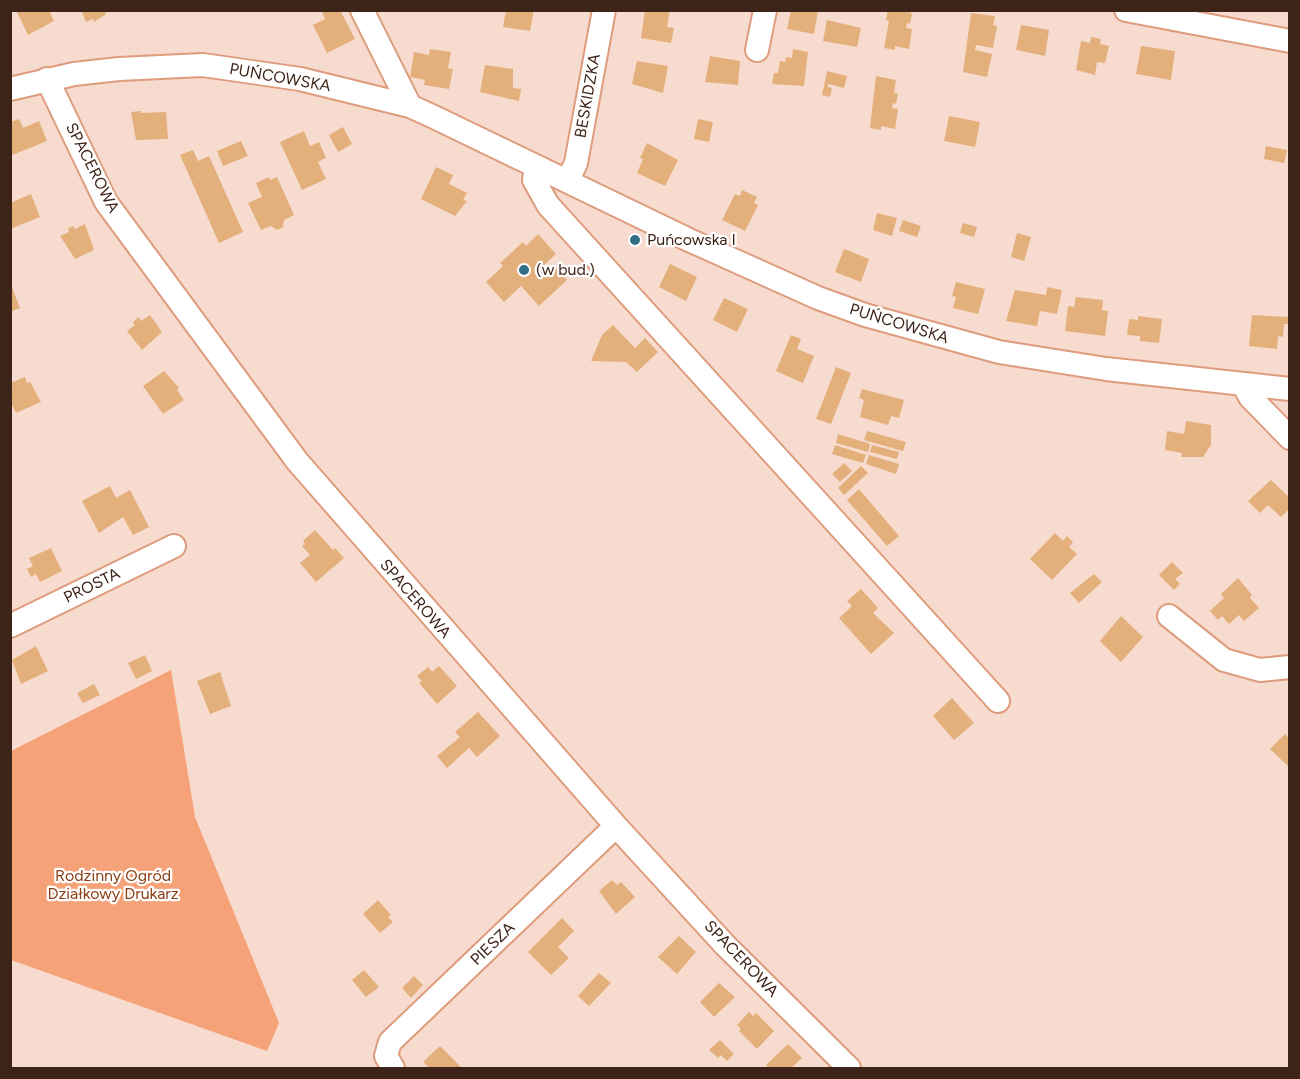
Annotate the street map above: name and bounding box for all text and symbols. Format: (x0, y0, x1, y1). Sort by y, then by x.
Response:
street label: BESKIDZKA (571, 52, 605, 140)
street label: PUŃCOWSKA (228, 60, 332, 96)
street label: SPACEROWA (61, 120, 123, 216)
place label: Puńcowska I (647, 230, 736, 250)
marker: Puńcowska I (628, 233, 642, 247)
place label: (w bud.) (536, 260, 595, 280)
marker: (w bud.) (517, 263, 531, 277)
street label: PUŃCOWSKA (847, 300, 951, 348)
street label: SPACEROWA (375, 556, 455, 642)
street label: PROSTA (61, 564, 123, 608)
park label: Rodzinny Ogród Działkowy Drukarz (47, 866, 179, 904)
street label: SPACEROWA (700, 917, 782, 1001)
street label: PIESZA (467, 918, 519, 970)

